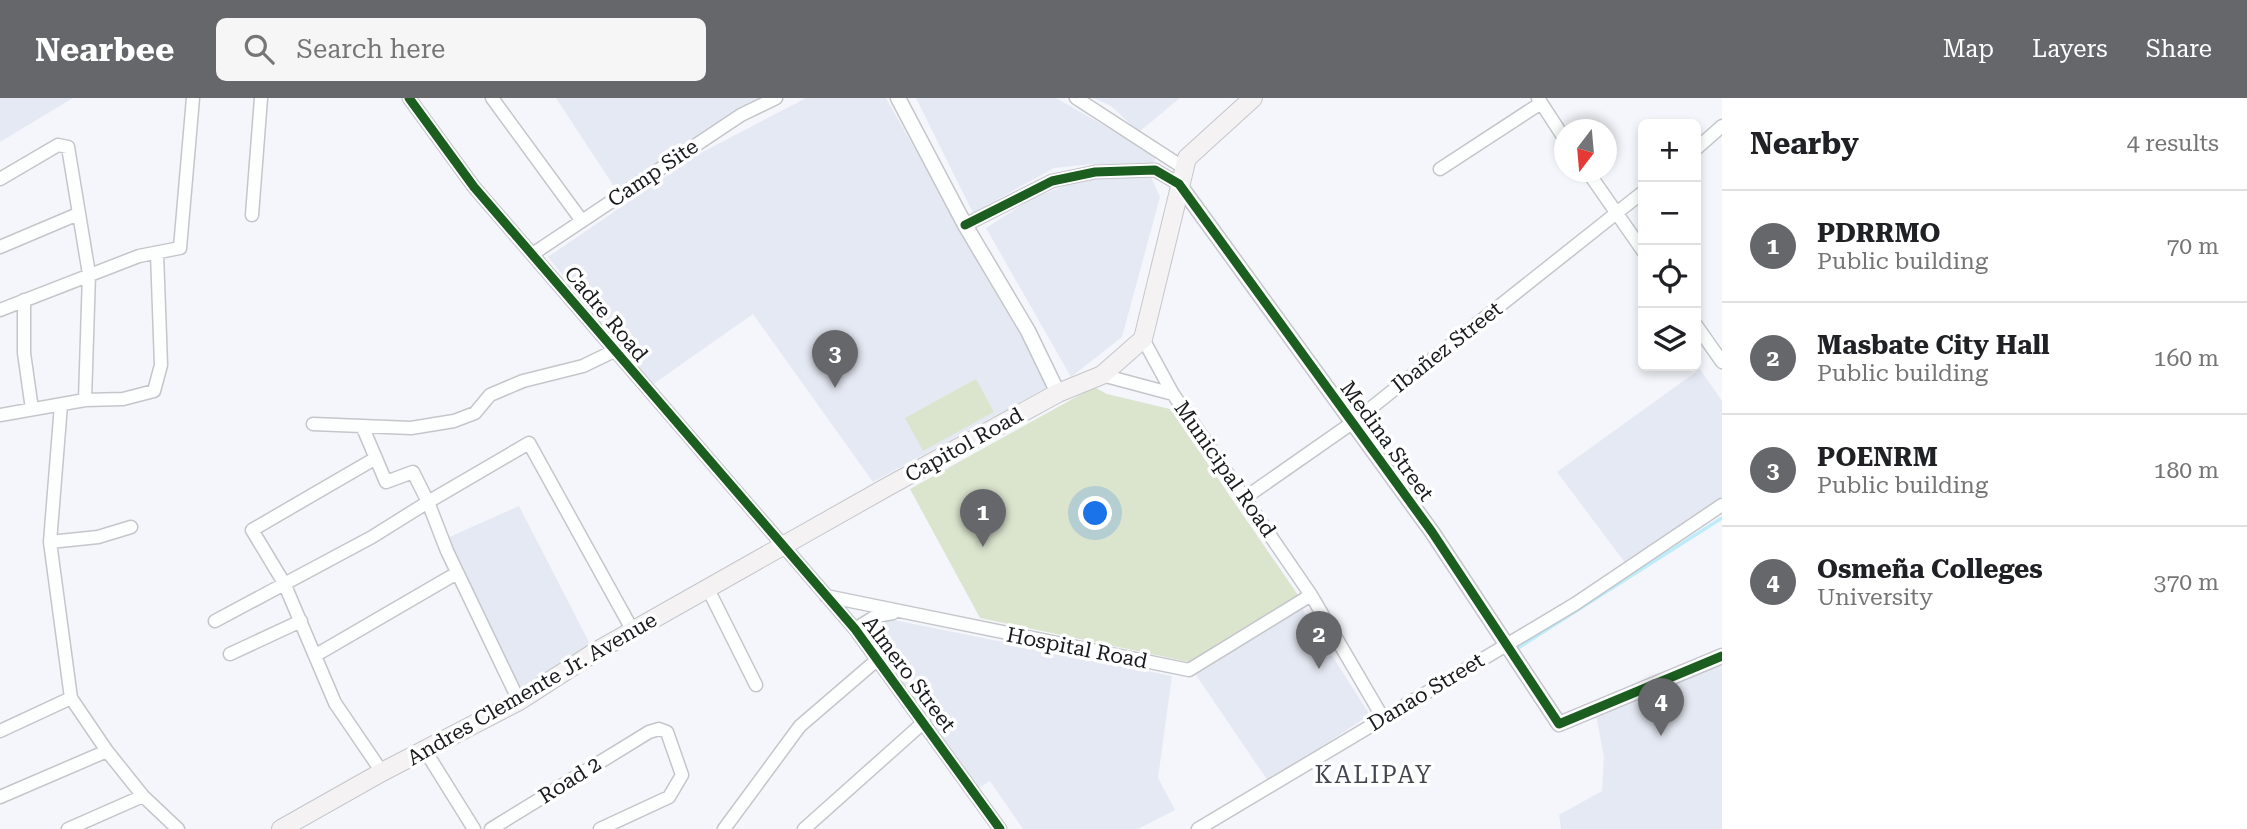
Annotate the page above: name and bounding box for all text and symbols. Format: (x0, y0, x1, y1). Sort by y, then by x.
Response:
search box (216, 18, 706, 81)
text: Nearbee (35, 30, 174, 69)
icon: search (240, 30, 278, 68)
text: Search here (296, 34, 445, 64)
text: Map (1943, 35, 1994, 63)
text: Layers (2032, 35, 2108, 63)
text: Share (2146, 35, 2212, 63)
north arrow (1554, 119, 1617, 182)
map controls (1638, 119, 1701, 371)
button: + (1638, 119, 1701, 182)
text: Nearby (1750, 126, 1859, 161)
text: 4 results (2127, 130, 2219, 157)
street label: Camp Site (603, 134, 703, 212)
button: − (1638, 182, 1701, 245)
text: PDRRMO (1817, 218, 1940, 248)
text: 1 (1767, 233, 1779, 260)
text: 70 m (2166, 233, 2219, 260)
button: locate (1638, 245, 1701, 308)
text: Public building (1817, 248, 1988, 275)
street label: Cadre Road (559, 262, 653, 367)
street label: Ibañez Street (1387, 297, 1507, 397)
button: layers (1638, 308, 1701, 371)
pin: 3 (812, 330, 858, 388)
text: Masbate City Hall (1817, 330, 2050, 360)
text: 2 (1767, 345, 1779, 372)
text: 160 m (2154, 345, 2219, 372)
text: Public building (1817, 360, 1988, 387)
street label: Medina Street (1336, 376, 1439, 506)
street label: Municipal Road (1169, 397, 1281, 542)
street label: Capitol Road (901, 403, 1027, 487)
text: POENRM (1817, 442, 1938, 472)
text: 3 (1767, 457, 1779, 484)
text: 180 m (2154, 457, 2219, 484)
text: Public building (1817, 472, 1988, 499)
pin: 1 (960, 489, 1006, 547)
your location (1078, 496, 1112, 530)
text: Osmeña Colleges (1817, 554, 2043, 584)
text: 4 (1767, 569, 1779, 596)
text: 370 m (2154, 569, 2219, 596)
text: University (1817, 584, 1933, 611)
street label: Andres Clemente Jr. Avenue (403, 608, 661, 770)
street label: Almero Street (858, 611, 961, 737)
pin: 2 (1296, 611, 1342, 669)
street label: Hospital Road (1005, 623, 1150, 674)
street label: Danao Street (1364, 648, 1488, 736)
pin: 4 (1638, 678, 1684, 736)
street label: Road 2 (535, 752, 605, 808)
district label: KALIPAY (1315, 761, 1433, 789)

